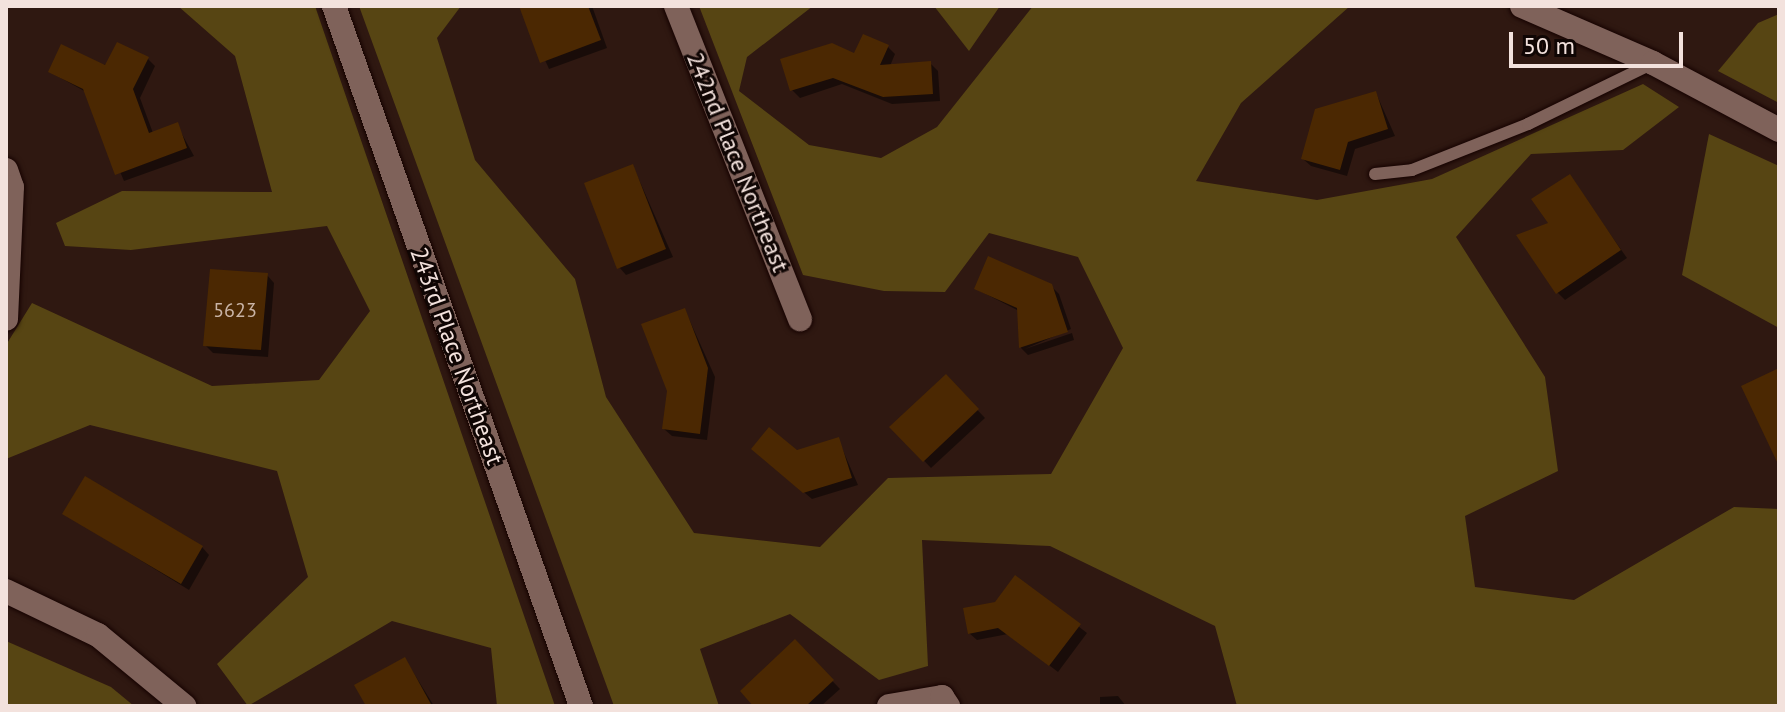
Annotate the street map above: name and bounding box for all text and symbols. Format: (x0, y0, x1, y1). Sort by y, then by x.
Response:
scale bar (1513, 16, 1687, 66)
text: 50 m (1523, 30, 1575, 61)
street label: 242nd Place Northeast (681, 48, 795, 276)
street label: 243rd Place Northeast (404, 243, 510, 469)
house number: 5623 (213, 298, 257, 322)

